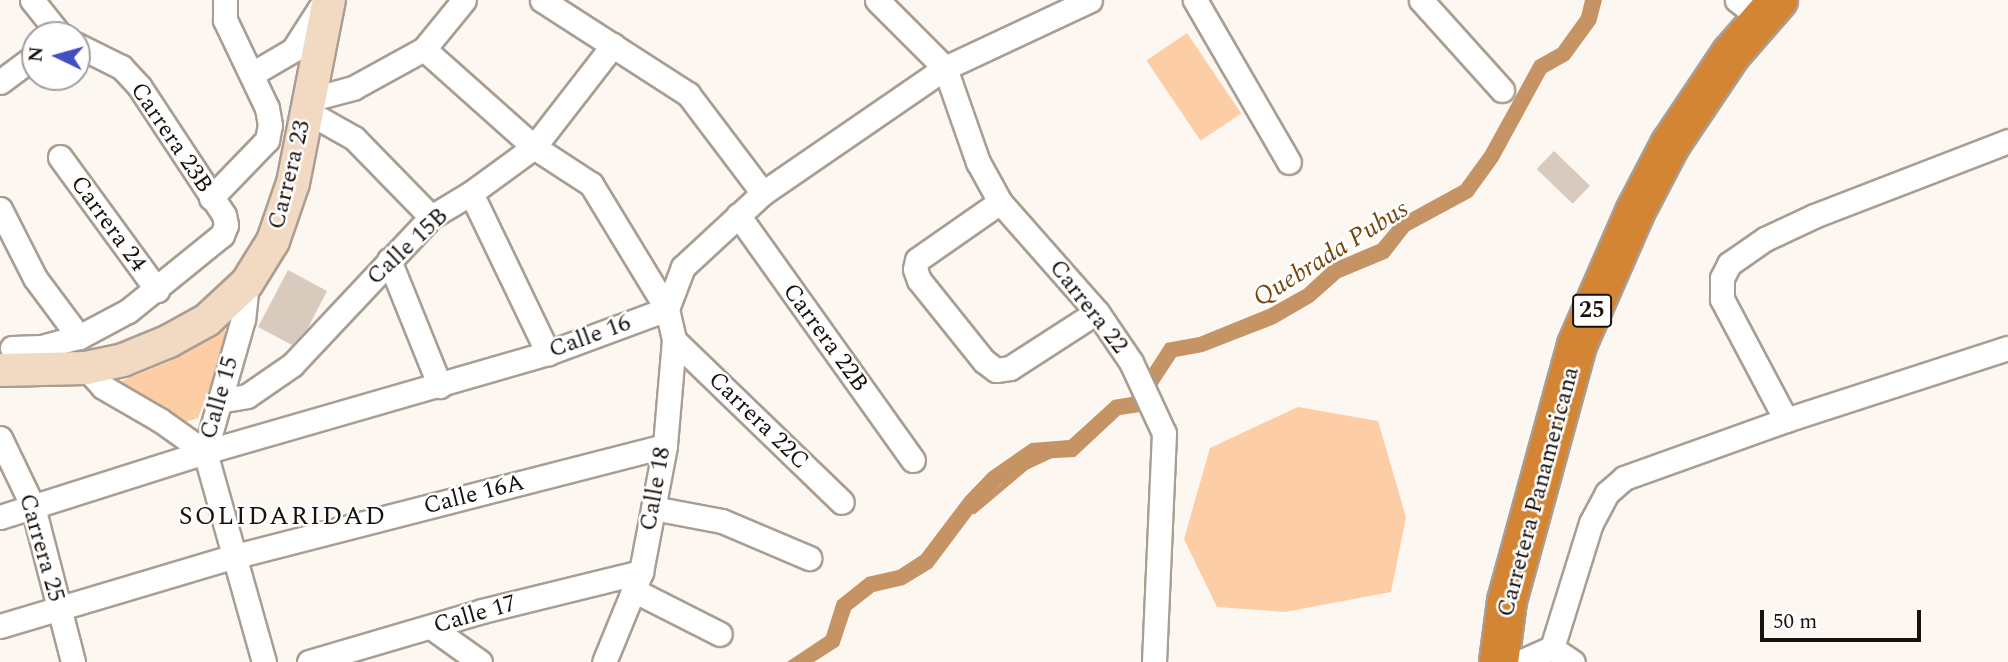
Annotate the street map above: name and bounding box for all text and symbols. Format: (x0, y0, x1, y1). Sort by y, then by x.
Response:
north arrow (21, 21, 91, 91)
text: N (21, 45, 52, 63)
street label: Carrera 23B (124, 77, 218, 199)
street label: Carrera 23 (263, 118, 317, 232)
street label: Carrera 24 (64, 170, 152, 278)
water label: Quebrada Pubus (1248, 194, 1414, 314)
street label: Calle 15B (361, 202, 455, 292)
street label: Carrera 22 (1042, 254, 1134, 360)
street label: Carrera 22B (776, 278, 874, 398)
road number: 25 (1571, 292, 1613, 330)
street label: Calle 16 (545, 309, 635, 365)
street label: Calle 15 (194, 353, 246, 443)
street label: Carretera Panamericana (1492, 364, 1586, 620)
street label: Carrera 22C (702, 366, 814, 476)
street label: Calle 18 (634, 445, 678, 533)
street label: Calle 16A (421, 469, 527, 521)
street label: Carrera 25 (12, 491, 70, 605)
district label: SOLIDARIDAD (180, 501, 386, 533)
street label: Calle 17 (430, 589, 520, 641)
scale bar (1763, 596, 1924, 640)
text: 50 m (1773, 606, 1817, 638)

